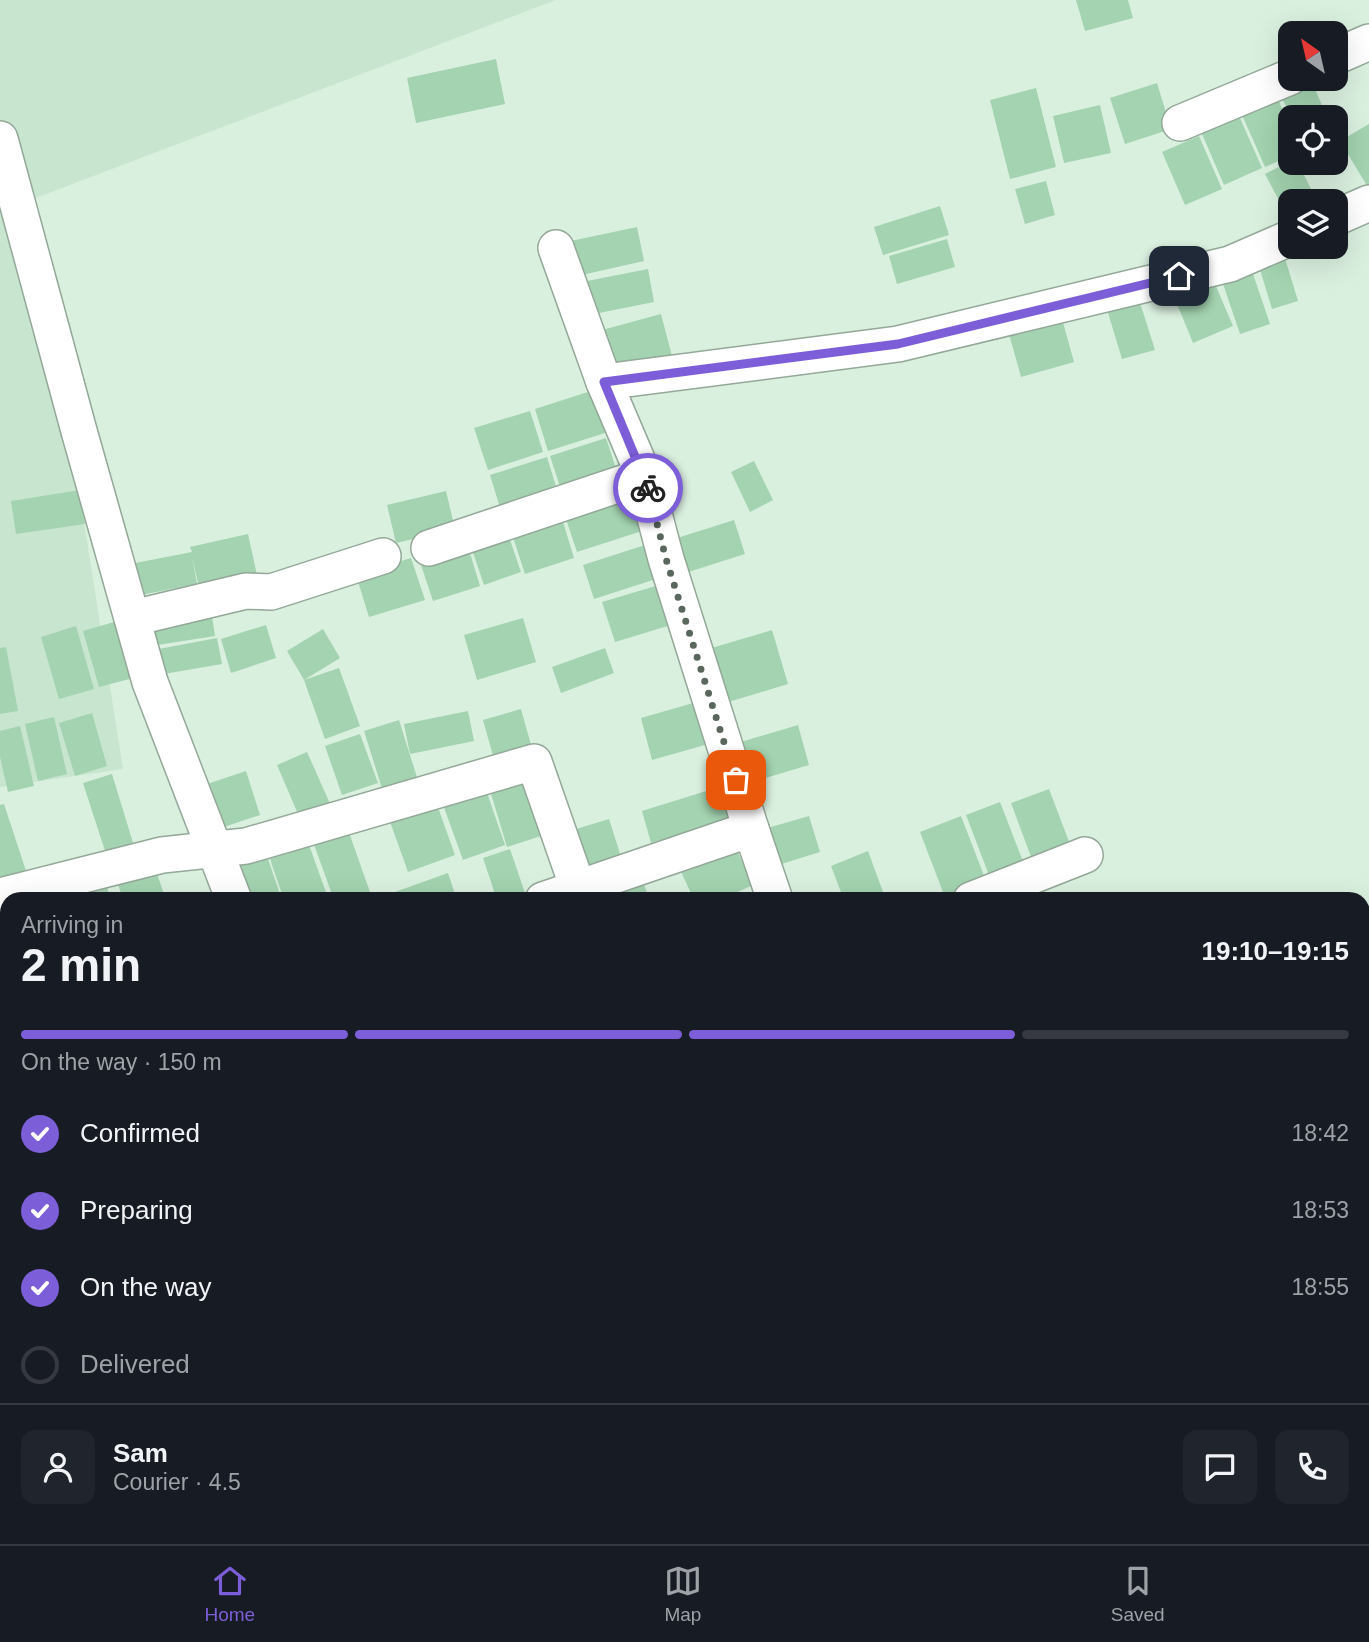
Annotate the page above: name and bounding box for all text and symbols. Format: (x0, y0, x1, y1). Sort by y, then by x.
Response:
north arrow (1278, 21, 1348, 91)
map controls (1278, 21, 1348, 259)
button: locate (1278, 105, 1348, 175)
button: layers (1278, 189, 1348, 259)
pin (1149, 246, 1209, 306)
icon: home (1160, 257, 1198, 295)
courier (613, 453, 683, 523)
icon: bike (629, 469, 667, 507)
pin (706, 750, 766, 810)
icon: bag (717, 761, 755, 799)
text: Arriving in (21, 912, 123, 938)
text: 19:10–19:15 (1202, 936, 1349, 966)
text: 2 min (21, 939, 141, 991)
text: On the way · 150 m (21, 1049, 222, 1075)
icon: check (21, 1115, 59, 1153)
text: Confirmed (80, 1118, 200, 1148)
text: 18:42 (1291, 1120, 1349, 1146)
icon: check (21, 1192, 59, 1230)
text: Preparing (80, 1195, 193, 1225)
text: 18:53 (1291, 1197, 1349, 1223)
icon: check (21, 1269, 59, 1307)
text: On the way (80, 1272, 212, 1302)
text: 18:55 (1291, 1274, 1349, 1300)
text: Delivered (80, 1349, 190, 1379)
button: person (21, 1430, 95, 1504)
button: chat (1183, 1430, 1257, 1504)
button: phone (1275, 1430, 1349, 1504)
text: Sam (113, 1438, 168, 1468)
text: Courier · 4.5 (113, 1469, 241, 1495)
tab: Home (204, 1562, 255, 1626)
tab: Map (664, 1562, 702, 1626)
tab: Saved (1111, 1562, 1165, 1626)

